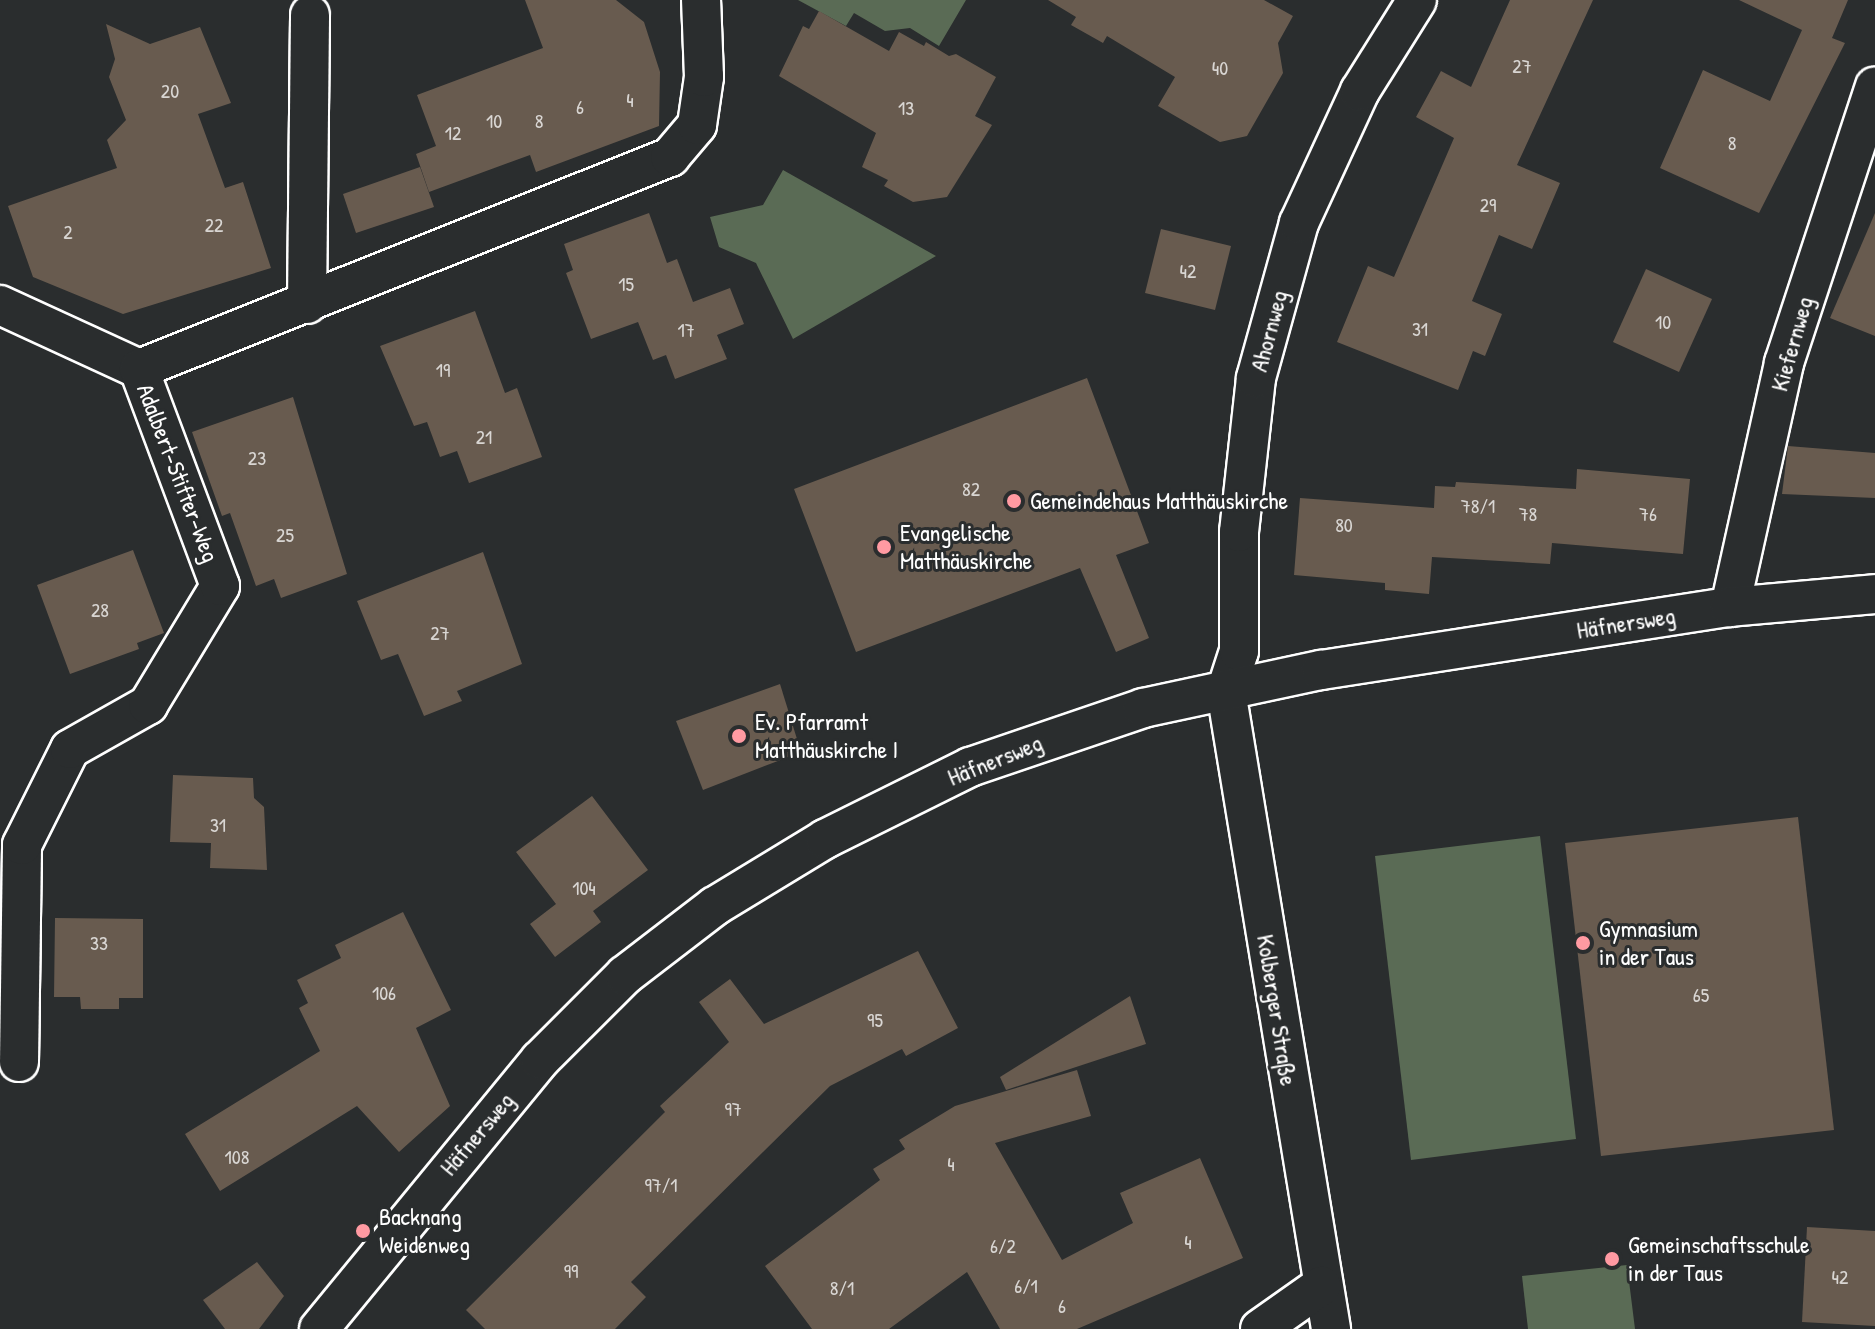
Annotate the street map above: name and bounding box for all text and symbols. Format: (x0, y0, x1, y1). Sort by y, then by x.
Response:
house number: 27 (1512, 53, 1532, 77)
house number: 40 (1212, 55, 1228, 79)
house number: 20 (161, 78, 179, 102)
house number: 4 (626, 87, 634, 111)
house number: 6 (576, 94, 584, 118)
house number: 13 (898, 95, 914, 119)
house number: 10 (486, 108, 502, 132)
house number: 8 (535, 108, 543, 132)
house number: 12 (445, 120, 461, 144)
house number: 8 (1728, 130, 1736, 154)
house number: 29 (1480, 192, 1496, 216)
house number: 22 (205, 212, 223, 236)
house number: 2 (63, 219, 73, 243)
house number: 42 (1180, 258, 1196, 282)
house number: 15 (618, 271, 634, 295)
street label: Ahornweg (1244, 287, 1294, 375)
street label: Kiefernweg (1765, 293, 1819, 395)
house number: 10 (1655, 309, 1671, 333)
house number: 31 (1412, 316, 1428, 340)
house number: 17 (677, 317, 695, 341)
house number: 19 (436, 357, 450, 381)
street label: Adalbert-Stifter-Weg (131, 380, 225, 566)
house number: 21 (476, 424, 492, 448)
house number: 23 (248, 445, 266, 469)
house number: 82 (962, 476, 980, 500)
place label: Gemeindehaus Matthäuskirche (1030, 487, 1288, 515)
marker: Gemeindehaus Matthäuskirche (1005, 492, 1023, 510)
house number: 78/1 (1461, 493, 1495, 517)
house number: 78 (1519, 501, 1537, 525)
house number: 76 (1639, 501, 1657, 525)
house number: 80 (1335, 512, 1353, 536)
place label: Evangelische Matthäuskirche (900, 519, 1032, 575)
house number: 25 (276, 522, 294, 546)
marker: Evangelische Matthäuskirche (875, 538, 893, 556)
house number: 28 (91, 597, 109, 621)
street label: Häfnersweg (1575, 601, 1677, 645)
house number: 27 (430, 620, 450, 644)
place label: Ev. Pfarramt Matthäuskirche I (755, 708, 898, 764)
marker: Ev. Pfarramt Matthäuskirche I (730, 727, 748, 745)
street label: Häfnersweg (943, 728, 1047, 792)
house number: 31 (210, 812, 226, 836)
house number: 104 (572, 875, 596, 899)
place label: Gymnasium in der Taus (1599, 915, 1698, 971)
house number: 33 (90, 930, 108, 954)
street label: Kolberger Straße (1251, 932, 1303, 1088)
marker: Gymnasium in der Taus (1574, 934, 1592, 952)
house number: 106 (372, 980, 396, 1004)
house number: 65 (1693, 982, 1709, 1006)
house number: 95 (867, 1007, 883, 1031)
street label: Häfnersweg (434, 1087, 520, 1181)
house number: 97 (724, 1096, 742, 1120)
house number: 108 (225, 1144, 249, 1168)
house number: 4 (947, 1151, 955, 1175)
house number: 97/1 (645, 1172, 677, 1196)
place label: Backnang Weidenweg (379, 1203, 470, 1259)
marker: Backnang Weidenweg (354, 1222, 372, 1240)
house number: 4 (1184, 1229, 1192, 1253)
place label: Gemeinschaftsschule in der Taus (1628, 1231, 1809, 1287)
house number: 6/2 (990, 1233, 1016, 1257)
marker: Gemeinschaftsschule in der Taus (1603, 1250, 1621, 1268)
house number: 99 (564, 1258, 578, 1282)
house number: 42 (1832, 1264, 1848, 1288)
house number: 6/1 (1014, 1273, 1038, 1297)
house number: 8/1 (830, 1275, 854, 1299)
house number: 6 (1058, 1293, 1066, 1317)

